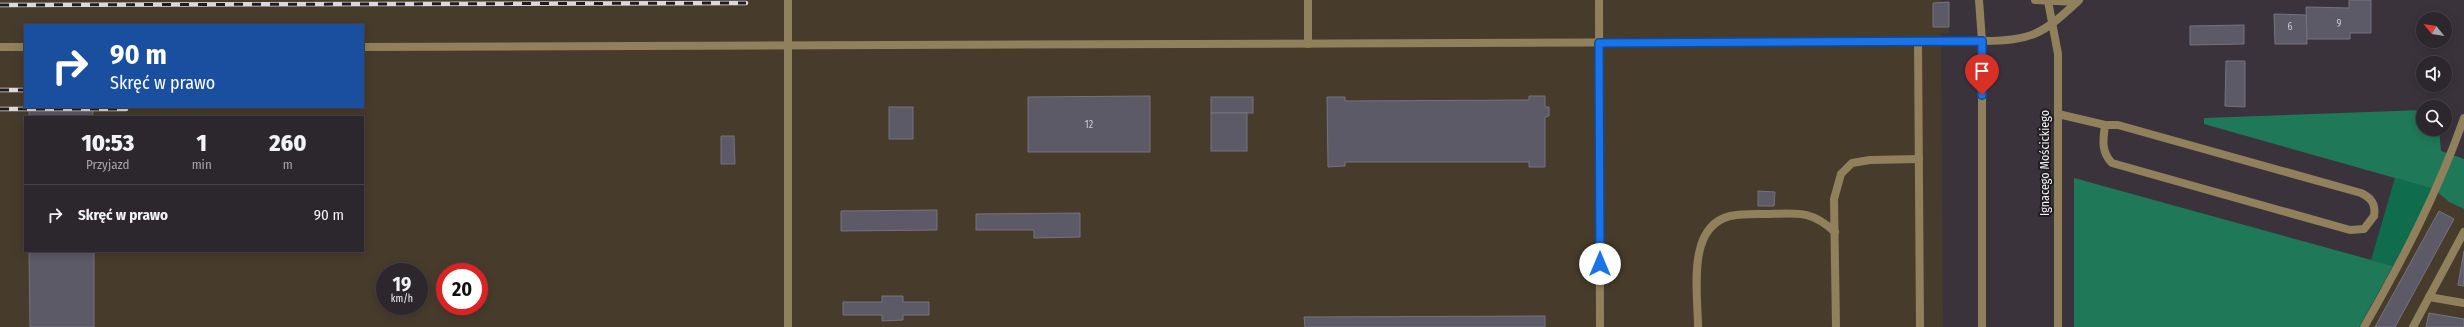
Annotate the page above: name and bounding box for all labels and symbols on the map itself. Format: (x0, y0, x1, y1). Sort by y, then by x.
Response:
north arrow (2416, 12, 2452, 48)
house number: 9 (2337, 18, 2342, 30)
house number: 6 (2288, 21, 2293, 33)
pin (1965, 54, 1999, 95)
street label: Ignacego Mościckiego (2038, 110, 2052, 216)
house number: 12 (1085, 119, 1094, 131)
position arrow (1579, 243, 1621, 285)
speed limit sign: 20 (436, 263, 488, 315)

